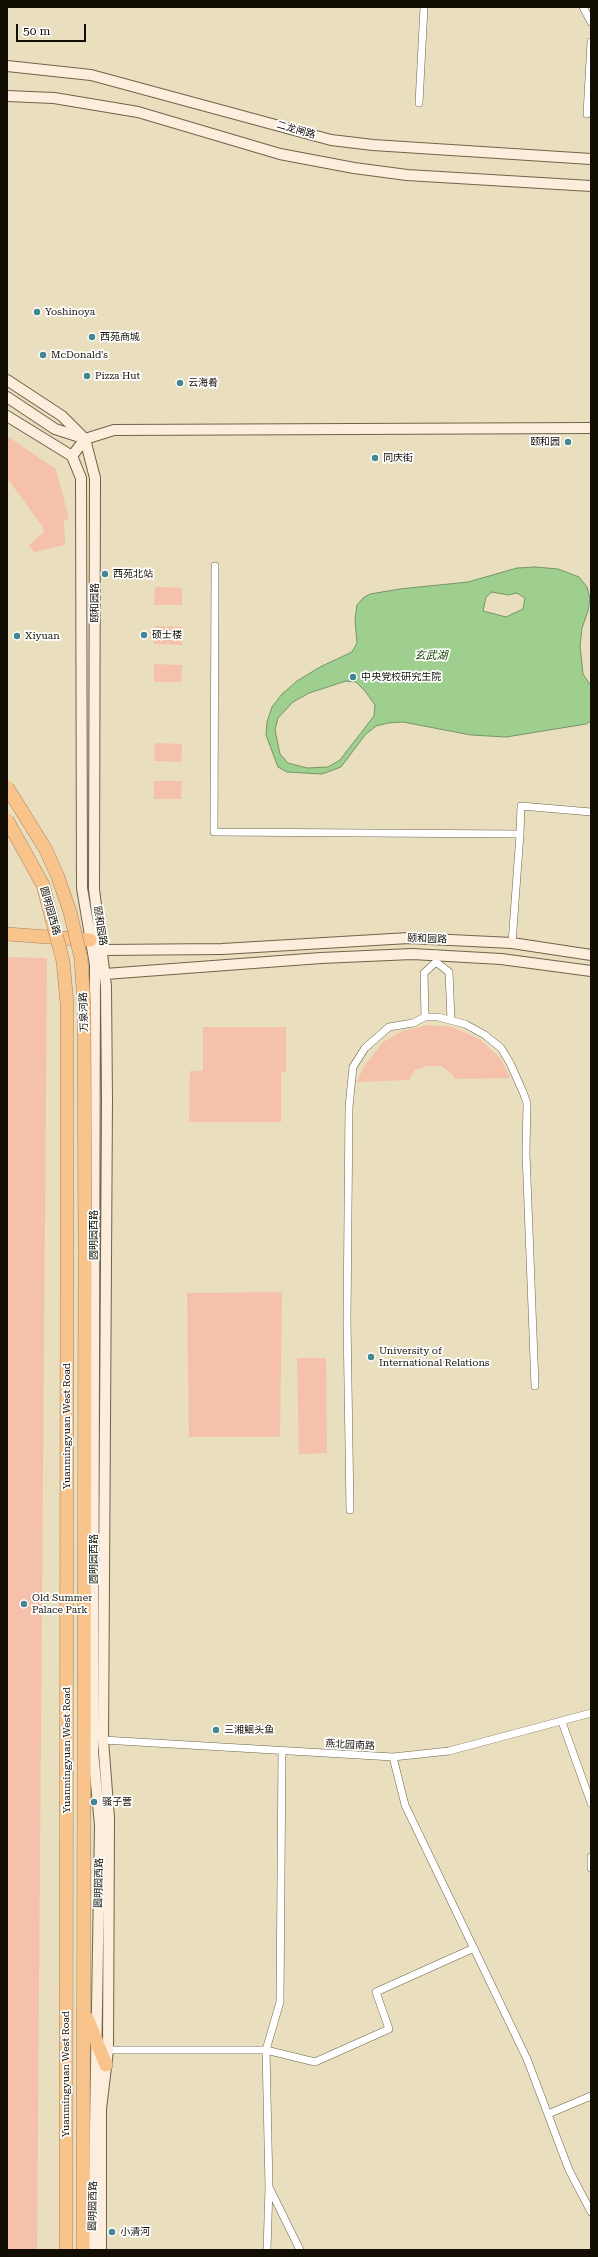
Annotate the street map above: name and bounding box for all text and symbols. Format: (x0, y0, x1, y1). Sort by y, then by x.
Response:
scale bar (18, 16, 88, 42)
text: 50 m (23, 24, 50, 38)
street label: 二龙闸路 (275, 119, 317, 141)
place label: Yoshinoya (45, 306, 95, 318)
marker: Yoshinoya (32, 307, 42, 317)
place label: 西苑商城 (100, 331, 140, 343)
marker: 西苑商城 (87, 332, 97, 342)
place label: McDonald's (51, 349, 108, 361)
marker: McDonald's (38, 350, 48, 360)
place label: Pizza Hut (95, 370, 140, 382)
marker: Pizza Hut (82, 371, 92, 381)
place label: 云海肴 (188, 377, 218, 389)
marker: 云海肴 (175, 378, 185, 388)
place label: 颐和园 (530, 436, 560, 448)
marker: 颐和园 (563, 437, 573, 447)
place label: 同庆街 (383, 452, 413, 464)
marker: 同庆街 (370, 453, 380, 463)
place label: 西苑北站 (113, 568, 153, 580)
marker: 西苑北站 (100, 569, 110, 579)
street label: 颐和园路 (89, 583, 101, 623)
place label: 硕士楼 (152, 629, 182, 641)
place label: Xiyuan (25, 630, 60, 642)
marker: 硕士楼 (139, 630, 149, 640)
marker: Xiyuan (12, 631, 22, 641)
water label: 玄武湖 (415, 649, 447, 663)
place label: 中央党校研究生院 (361, 671, 441, 683)
marker: 中央党校研究生院 (348, 672, 358, 682)
street label: 圆明园西路 (37, 885, 63, 937)
street label: 颐和园路 (91, 905, 109, 947)
street label: 颐和园路 (407, 932, 447, 946)
street label: 万泉河路 (77, 992, 91, 1032)
street label: 圆明园西路 (88, 1210, 100, 1260)
place label: University of International Relations (379, 1345, 490, 1368)
marker: University of International Relations (366, 1352, 376, 1362)
street label: Yuanmingyuan West Road (61, 1363, 73, 1489)
street label: 圆明园西路 (88, 1534, 100, 1584)
place label: Old Summer Palace Park (32, 1592, 92, 1616)
marker: Old Summer Palace Park (19, 1599, 29, 1609)
street label: Yuanmingyuan West Road (61, 1687, 73, 1813)
place label: 三湘鮰头鱼 (224, 1724, 274, 1736)
marker: 三湘鮰头鱼 (211, 1725, 221, 1735)
street label: 燕北园南路 (325, 1738, 375, 1752)
place label: 骚子营 (102, 1796, 132, 1808)
marker: 骚子营 (89, 1797, 99, 1807)
street label: 圆明园西路 (93, 1858, 105, 1908)
street label: Yuanmingyuan West Road (60, 2011, 72, 2137)
street label: 圆明园西路 (87, 2181, 99, 2231)
place label: 小清河 (120, 2226, 150, 2238)
marker: 小清河 (107, 2227, 117, 2237)

